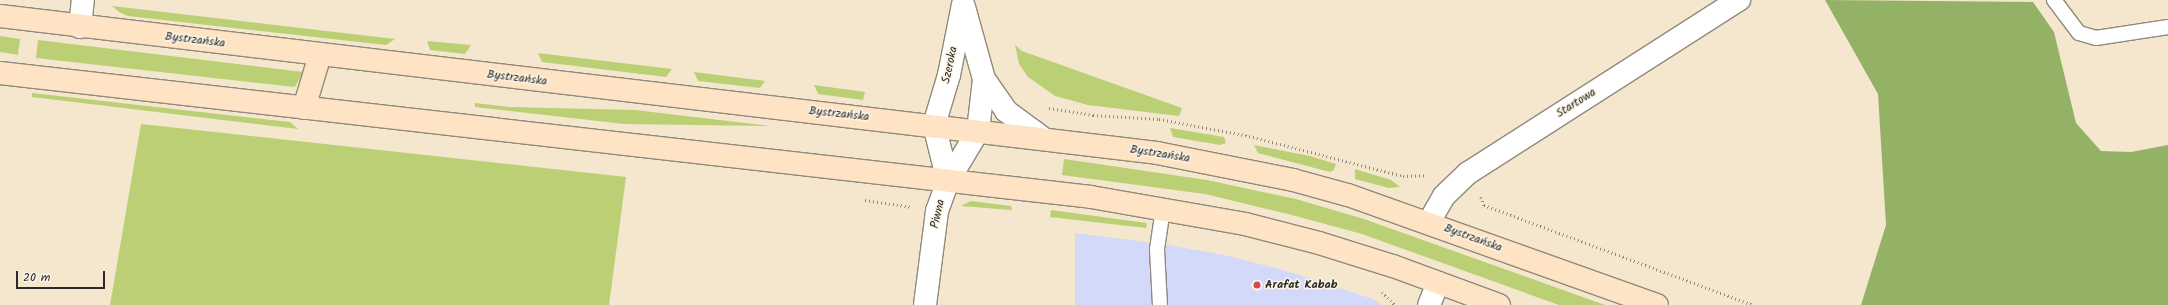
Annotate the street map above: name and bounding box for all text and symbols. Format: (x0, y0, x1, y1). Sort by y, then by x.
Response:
street label: Bystrzańska (164, 29, 226, 51)
street label: Szeroka (939, 45, 961, 85)
street label: Bystrzańska (486, 67, 548, 89)
street label: Startowa (1553, 85, 1599, 121)
street label: Bystrzańska (808, 104, 870, 124)
street label: Bystrzańska (1129, 142, 1191, 166)
street label: Piwna (928, 198, 948, 230)
street label: Bystrzańska (1442, 221, 1504, 255)
scale bar (18, 263, 107, 289)
text: 20 m (23, 268, 50, 287)
place label: Arafat Kabab (1265, 278, 1337, 292)
marker: Arafat Kabab (1252, 280, 1262, 290)

